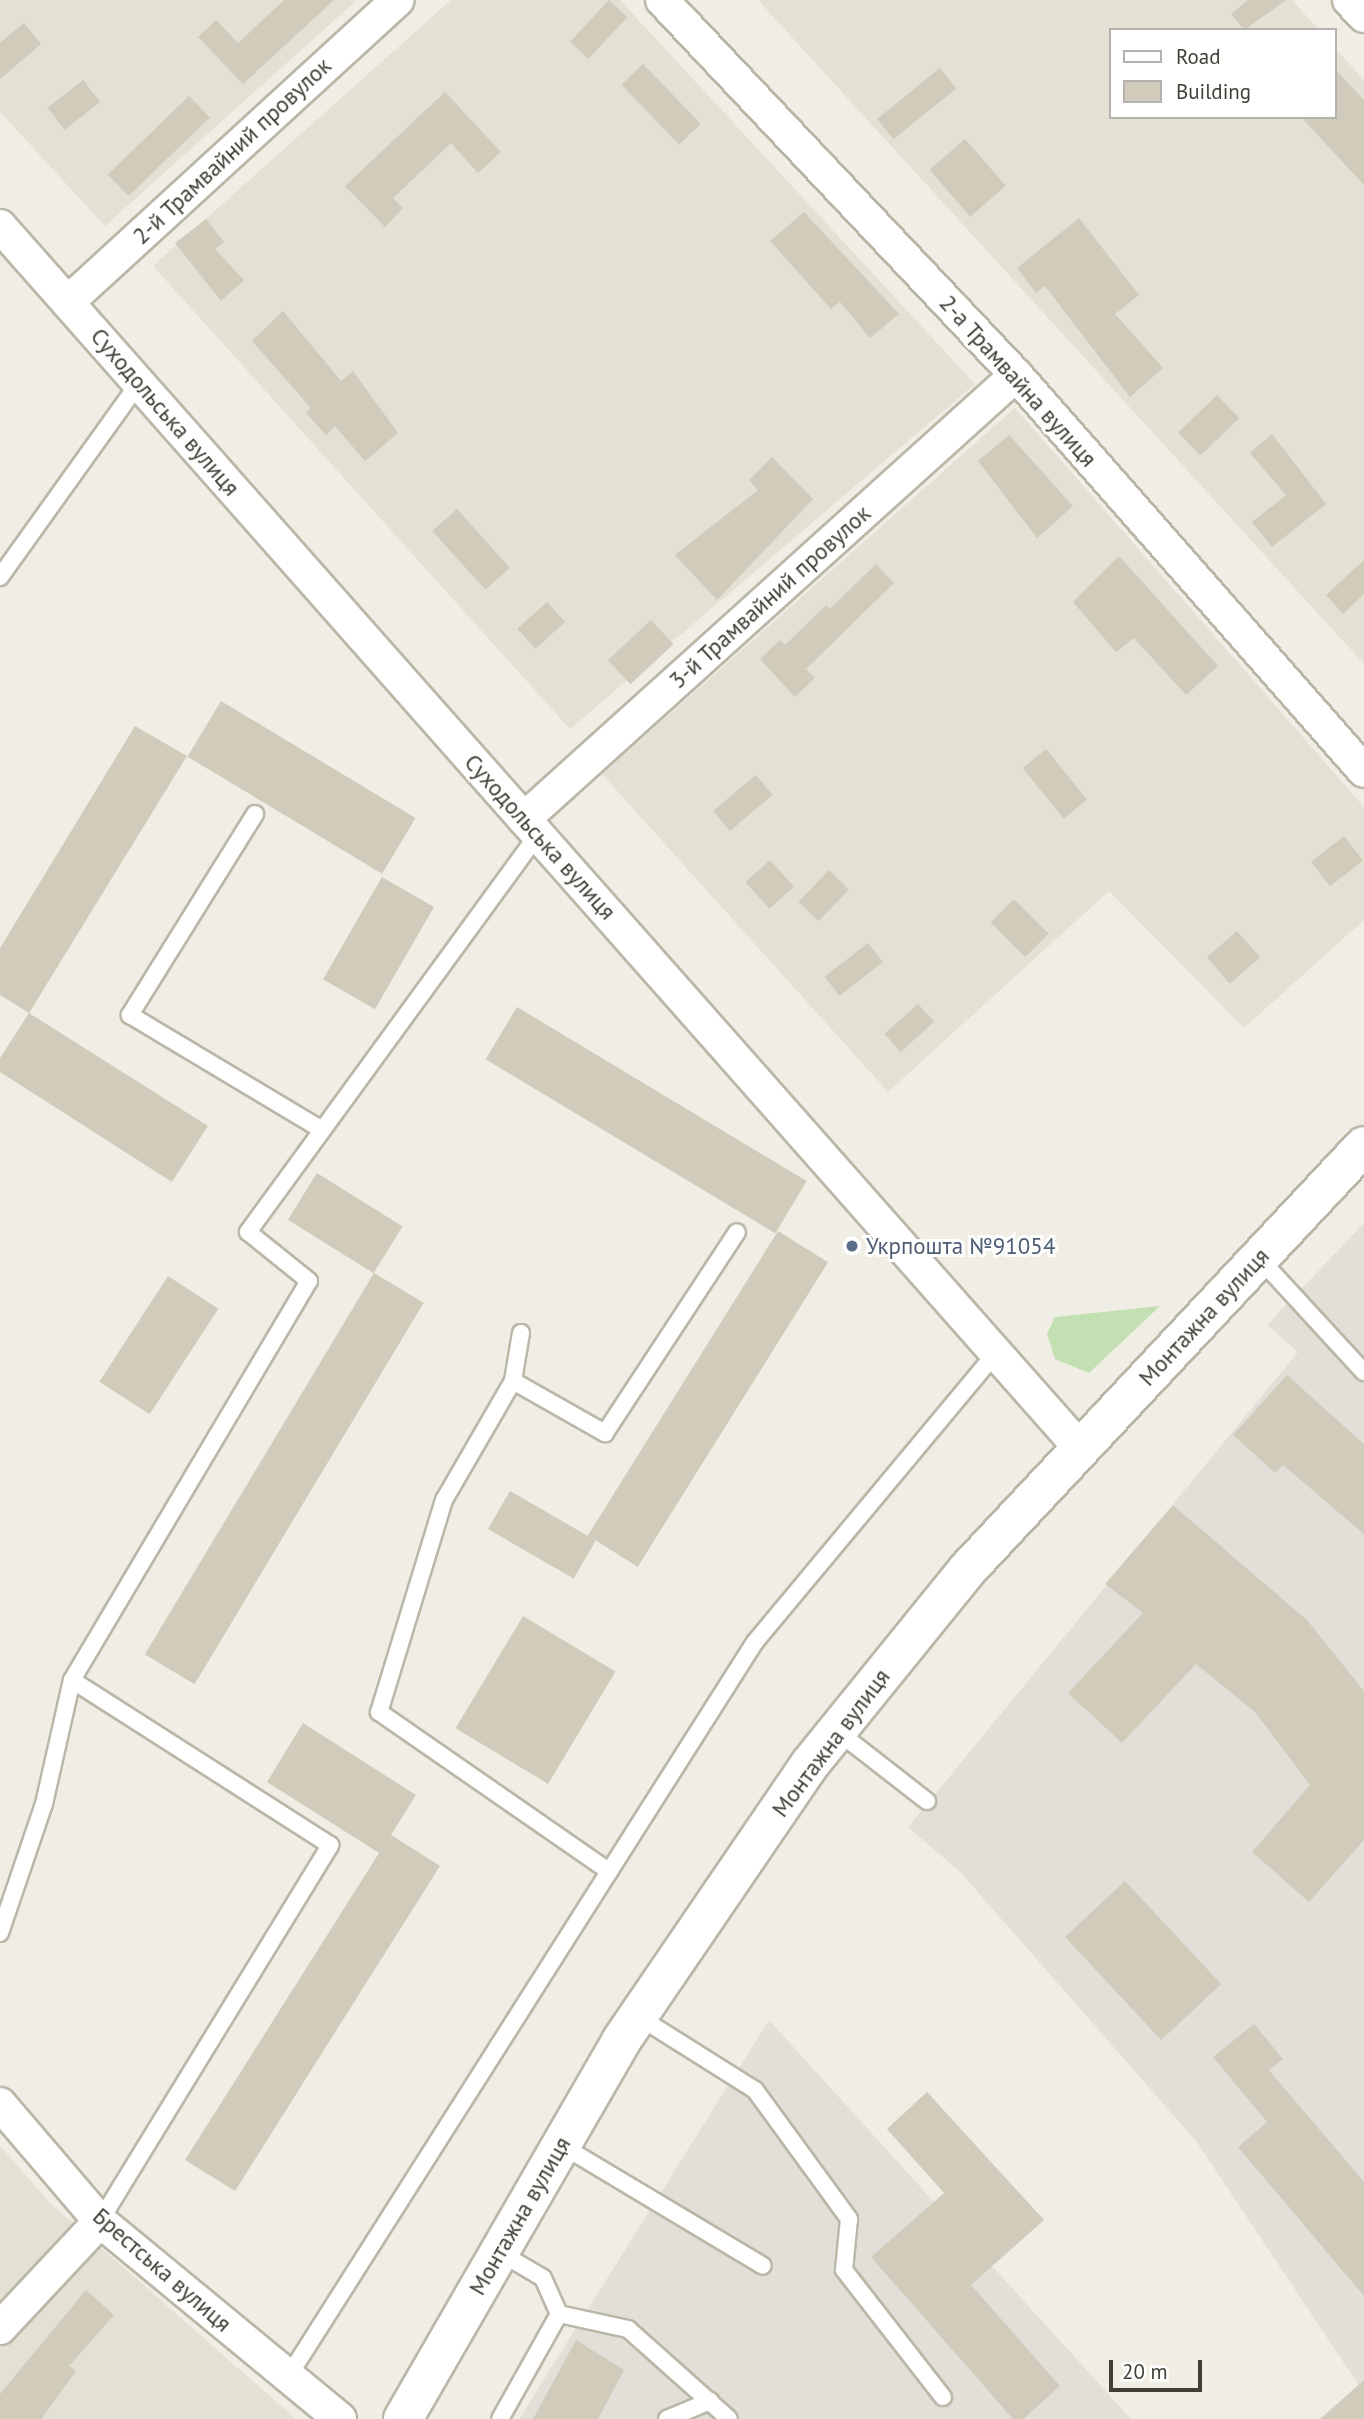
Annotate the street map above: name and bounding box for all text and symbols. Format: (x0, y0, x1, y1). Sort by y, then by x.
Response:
legend (1108, 28, 1336, 119)
text: Road (1176, 43, 1220, 70)
street label: 2-й Трамвайний провулок (127, 52, 337, 250)
text: Building (1176, 78, 1251, 105)
street label: 2-а Трамвайна вулиця (933, 289, 1103, 473)
street label: Суходольська вулиця (85, 323, 245, 501)
street label: 3-й Трамвайний провулок (664, 499, 876, 695)
street label: Суходольська вулиця (459, 749, 621, 925)
place label: Укрпошта №91054 (866, 1232, 1055, 1260)
marker: Укрпошта №91054 (844, 1238, 860, 1254)
street label: Монтажна вулиця (1133, 1242, 1275, 1392)
street label: Монтажна вулиця (766, 1664, 896, 1822)
street label: Монтажна вулиця (464, 2132, 576, 2300)
street label: Брестська вулиця (87, 2202, 237, 2338)
scale bar (1112, 2346, 1205, 2390)
text: 20 m (1122, 2358, 1168, 2385)

